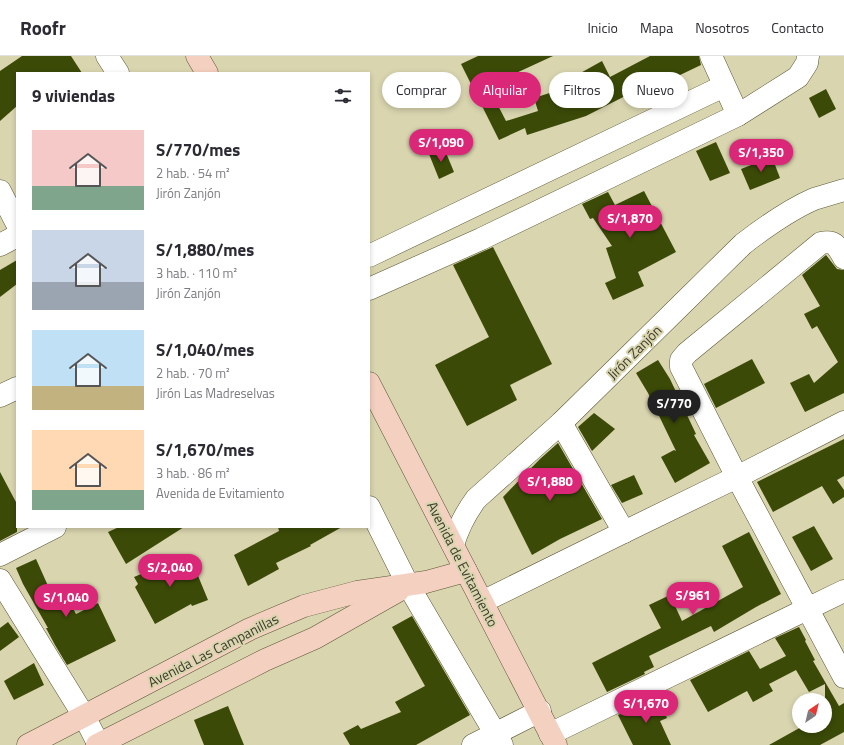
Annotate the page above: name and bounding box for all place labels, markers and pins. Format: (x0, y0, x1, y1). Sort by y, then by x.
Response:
pin: S/1,090 (404, 129, 478, 163)
pin: S/1,350 (724, 139, 798, 173)
pin: S/1,870 (593, 205, 667, 239)
pin: S/770 (646, 390, 702, 424)
pin: S/1,880 (513, 468, 587, 502)
pin: S/2,040 (133, 554, 207, 588)
pin: S/961 (665, 582, 721, 616)
pin: S/1,040 (29, 584, 103, 618)
pin: S/1,670 (609, 690, 683, 724)

